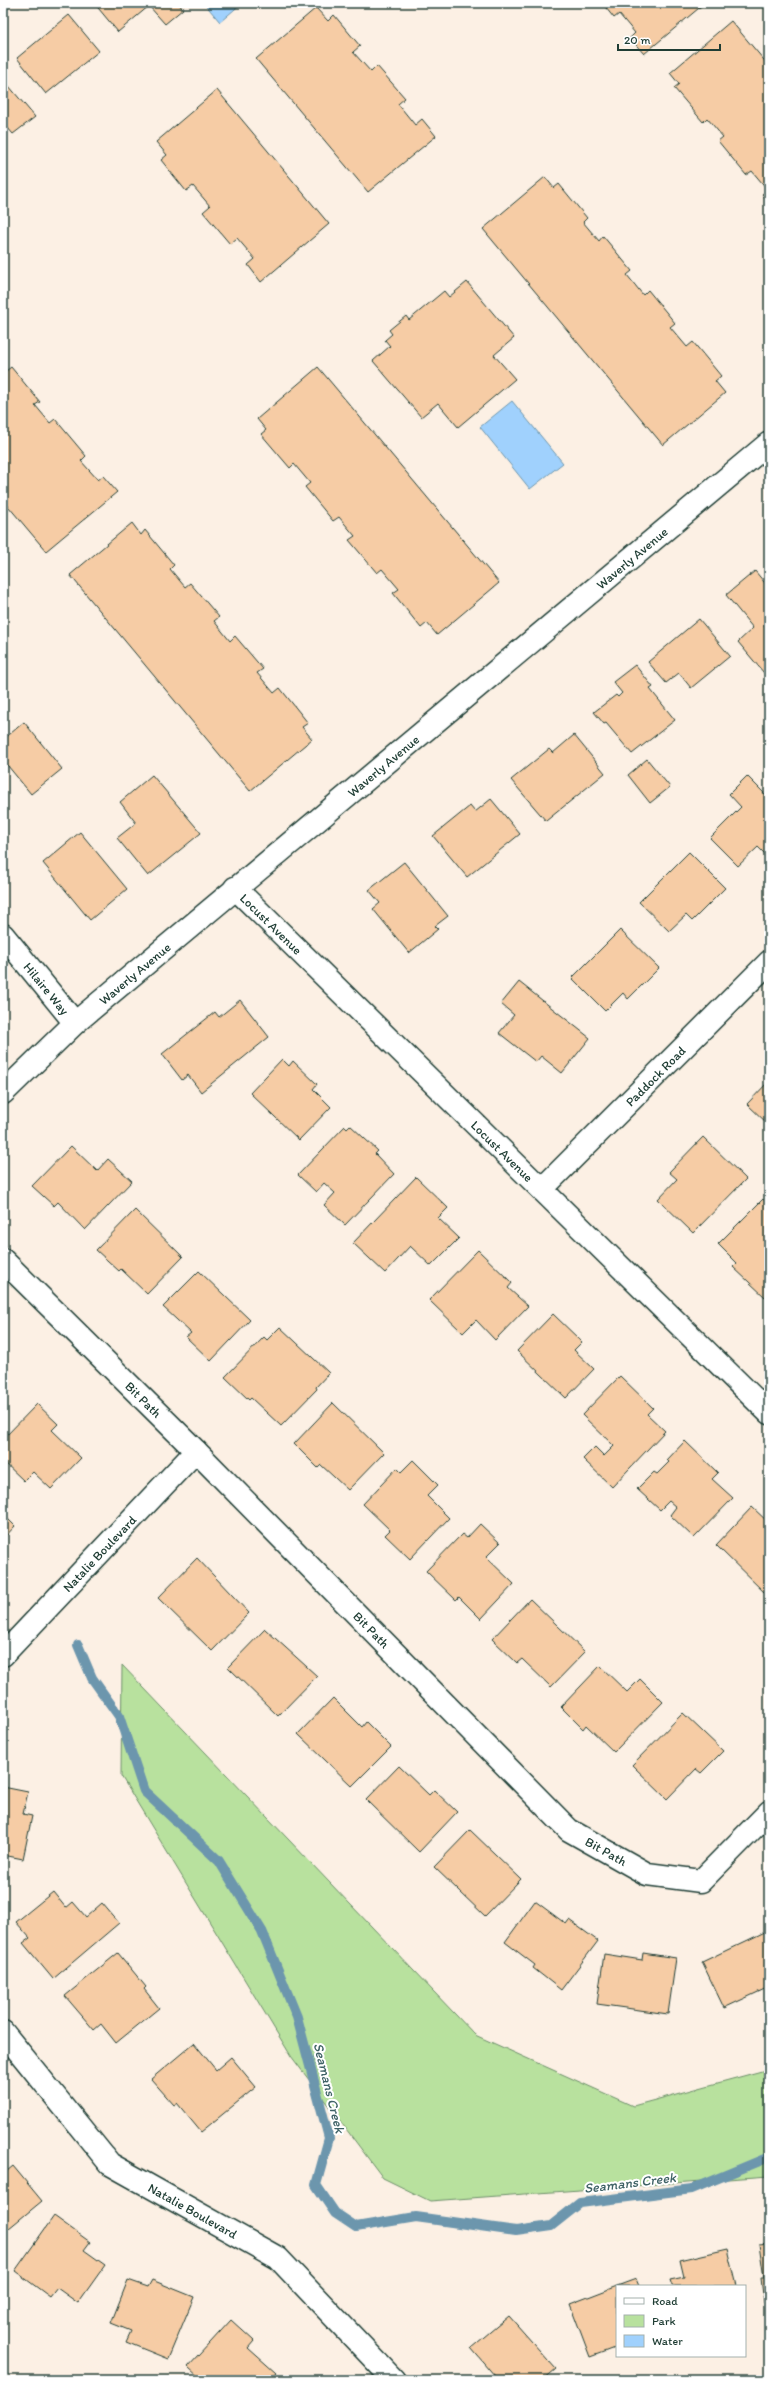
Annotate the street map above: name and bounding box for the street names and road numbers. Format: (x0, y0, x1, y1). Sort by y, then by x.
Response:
street label: Waverly Avenue (593, 524, 671, 592)
street label: Waverly Avenue (344, 731, 422, 800)
street label: Locust Avenue (237, 890, 305, 957)
street label: Waverly Avenue (96, 939, 173, 1007)
street label: Hilaire Way (21, 959, 73, 1018)
street label: Paddock Road (622, 1043, 688, 1109)
street label: Locust Avenue (468, 1117, 536, 1185)
street label: Bit Path (122, 1378, 165, 1421)
street label: Natalie Boulevard (59, 1512, 139, 1595)
street label: Bit Path (350, 1608, 393, 1651)
street label: Bit Path (583, 1833, 630, 1869)
street label: Natalie Boulevard (146, 2179, 240, 2241)

